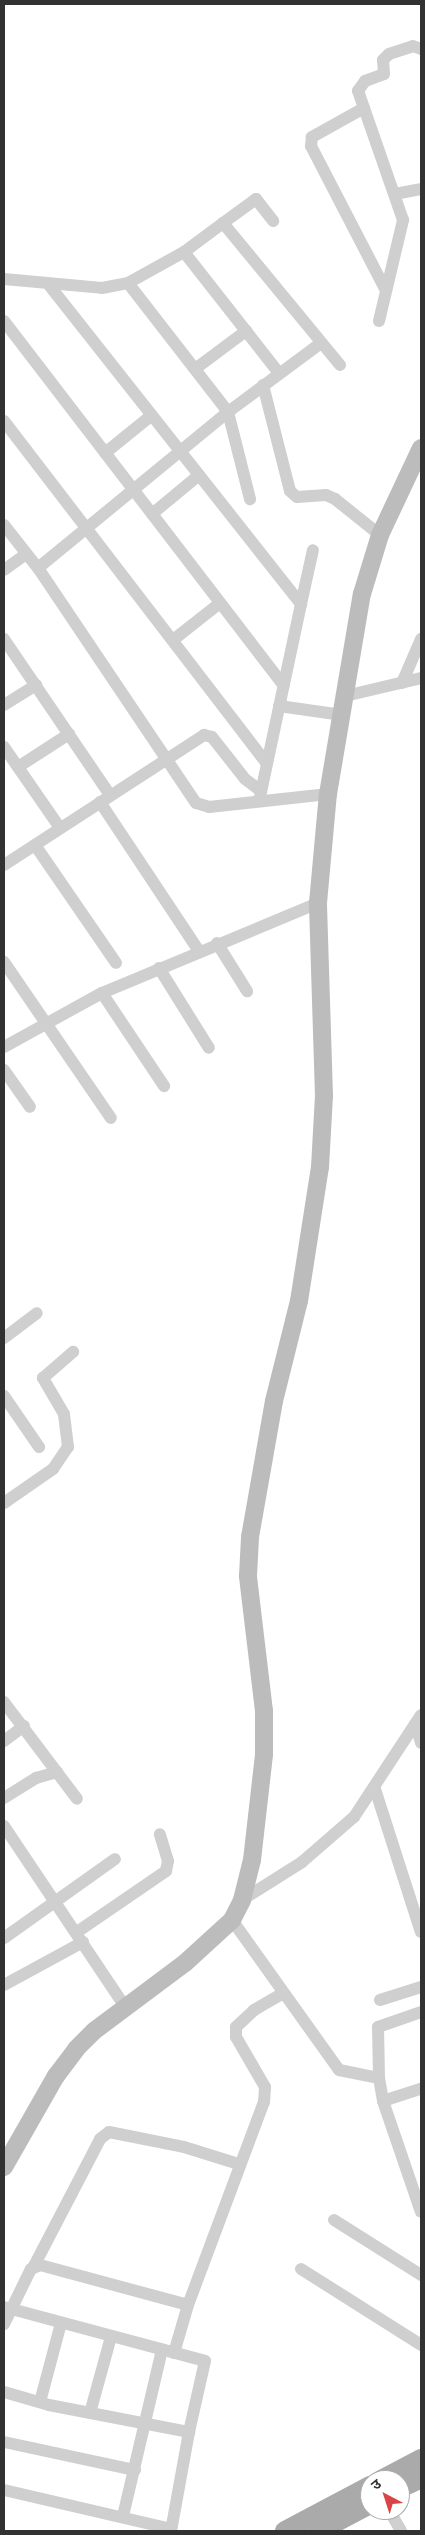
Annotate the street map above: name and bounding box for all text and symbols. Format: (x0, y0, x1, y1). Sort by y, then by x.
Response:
north arrow (360, 2470, 410, 2520)
text: उ (366, 2474, 386, 2495)

